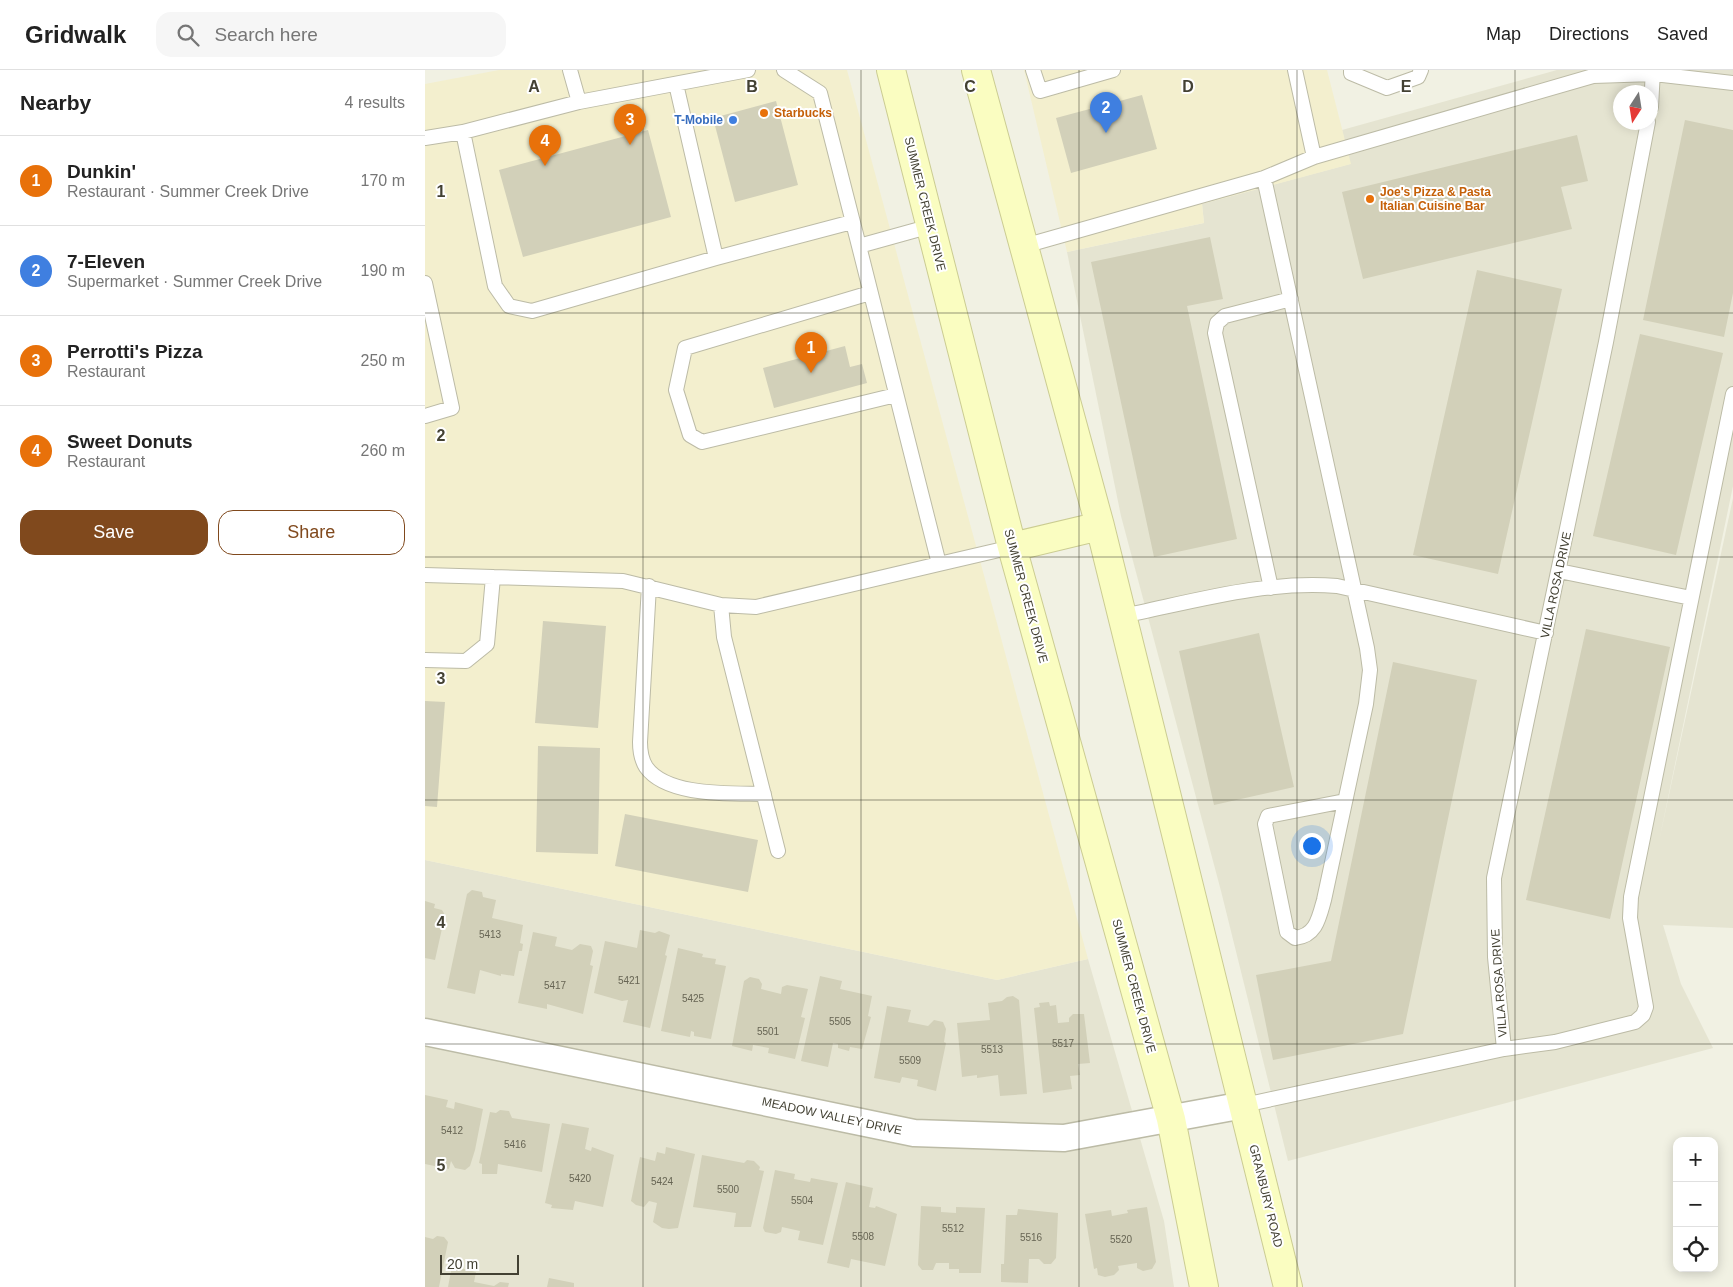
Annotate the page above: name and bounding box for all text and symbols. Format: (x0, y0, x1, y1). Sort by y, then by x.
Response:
search box (156, 12, 506, 57)
text: Gridwalk (25, 21, 126, 48)
icon: search (174, 21, 202, 49)
text: Search here (214, 24, 318, 45)
text: Map (1486, 24, 1521, 44)
text: Directions (1549, 24, 1629, 44)
text: Saved (1657, 24, 1708, 44)
text: A (528, 78, 540, 95)
text: B (746, 78, 758, 95)
text: C (964, 78, 976, 95)
text: D (1182, 78, 1194, 95)
text: E (1401, 78, 1412, 95)
north arrow (1613, 85, 1658, 130)
text: Nearby (20, 91, 91, 114)
pin: 2 (1090, 92, 1122, 133)
text: 4 results (345, 94, 405, 111)
pin: 3 (614, 104, 646, 145)
place label: Starbucks (774, 106, 832, 120)
marker: Starbucks (758, 107, 770, 119)
place label: T-Mobile (674, 113, 723, 127)
marker: T-Mobile (727, 114, 739, 126)
pin: 4 (529, 125, 561, 166)
street label: SUMMER CREEK DRIVE (902, 135, 948, 273)
text: Dunkin' (67, 161, 136, 182)
text: 1 (32, 172, 40, 189)
text: 170 m (361, 172, 405, 189)
text: Restaurant · Summer Creek Drive (67, 183, 309, 200)
text: 1 (437, 183, 446, 200)
place label: Joe's Pizza & Pasta Italian Cuisine Bar (1380, 185, 1491, 213)
marker: Joe's Pizza & Pasta Italian Cuisine Bar (1364, 193, 1376, 205)
text: 7-Eleven (67, 251, 145, 272)
text: 2 (32, 262, 40, 279)
text: 190 m (361, 262, 405, 279)
text: Supermarket · Summer Creek Drive (67, 273, 322, 290)
pin: 1 (795, 332, 827, 373)
text: Perrotti's Pizza (67, 341, 202, 362)
text: 3 (32, 352, 40, 369)
text: 250 m (361, 352, 405, 369)
text: Restaurant (67, 363, 145, 380)
text: 2 (437, 427, 446, 444)
text: Sweet Donuts (67, 431, 193, 452)
text: 4 (32, 442, 40, 459)
text: 260 m (361, 442, 405, 459)
text: Restaurant (67, 453, 145, 470)
button: Save (20, 510, 208, 555)
button: Share (218, 510, 405, 555)
street label: SUMMER CREEK DRIVE (1001, 528, 1051, 664)
street label: VILLA ROSA DRIVE (1538, 530, 1574, 640)
text: 3 (437, 670, 446, 687)
your location (1299, 833, 1325, 859)
text: 4 (437, 914, 446, 931)
street label: SUMMER CREEK DRIVE (1109, 918, 1159, 1054)
street label: VILLA ROSA DRIVE (1488, 928, 1510, 1038)
house number: 5413 (479, 929, 502, 940)
house number: 5421 (618, 975, 641, 986)
house number: 5417 (544, 980, 567, 991)
house number: 5425 (682, 993, 705, 1004)
house number: 5505 (829, 1016, 852, 1027)
house number: 5501 (757, 1026, 780, 1037)
house number: 5517 (1052, 1038, 1075, 1049)
house number: 5513 (981, 1044, 1004, 1055)
house number: 5509 (899, 1055, 922, 1066)
street label: MEADOW VALLEY DRIVE (761, 1094, 903, 1138)
house number: 5412 (441, 1125, 464, 1136)
map controls (1673, 1137, 1718, 1272)
button: + (1673, 1137, 1718, 1182)
house number: 5416 (504, 1139, 527, 1150)
street label: GRANBURY ROAD (1246, 1143, 1286, 1249)
text: 5 (437, 1157, 446, 1174)
house number: 5420 (569, 1173, 592, 1184)
house number: 5424 (651, 1176, 674, 1187)
button: − (1673, 1182, 1718, 1227)
house number: 5500 (717, 1184, 740, 1195)
house number: 5504 (791, 1195, 814, 1206)
house number: 5512 (942, 1223, 965, 1234)
button: locate (1673, 1227, 1718, 1272)
house number: 5508 (852, 1231, 875, 1242)
house number: 5516 (1020, 1232, 1043, 1243)
house number: 5520 (1110, 1234, 1133, 1245)
scale bar (440, 1252, 519, 1275)
text: 20 m (447, 1256, 478, 1272)

